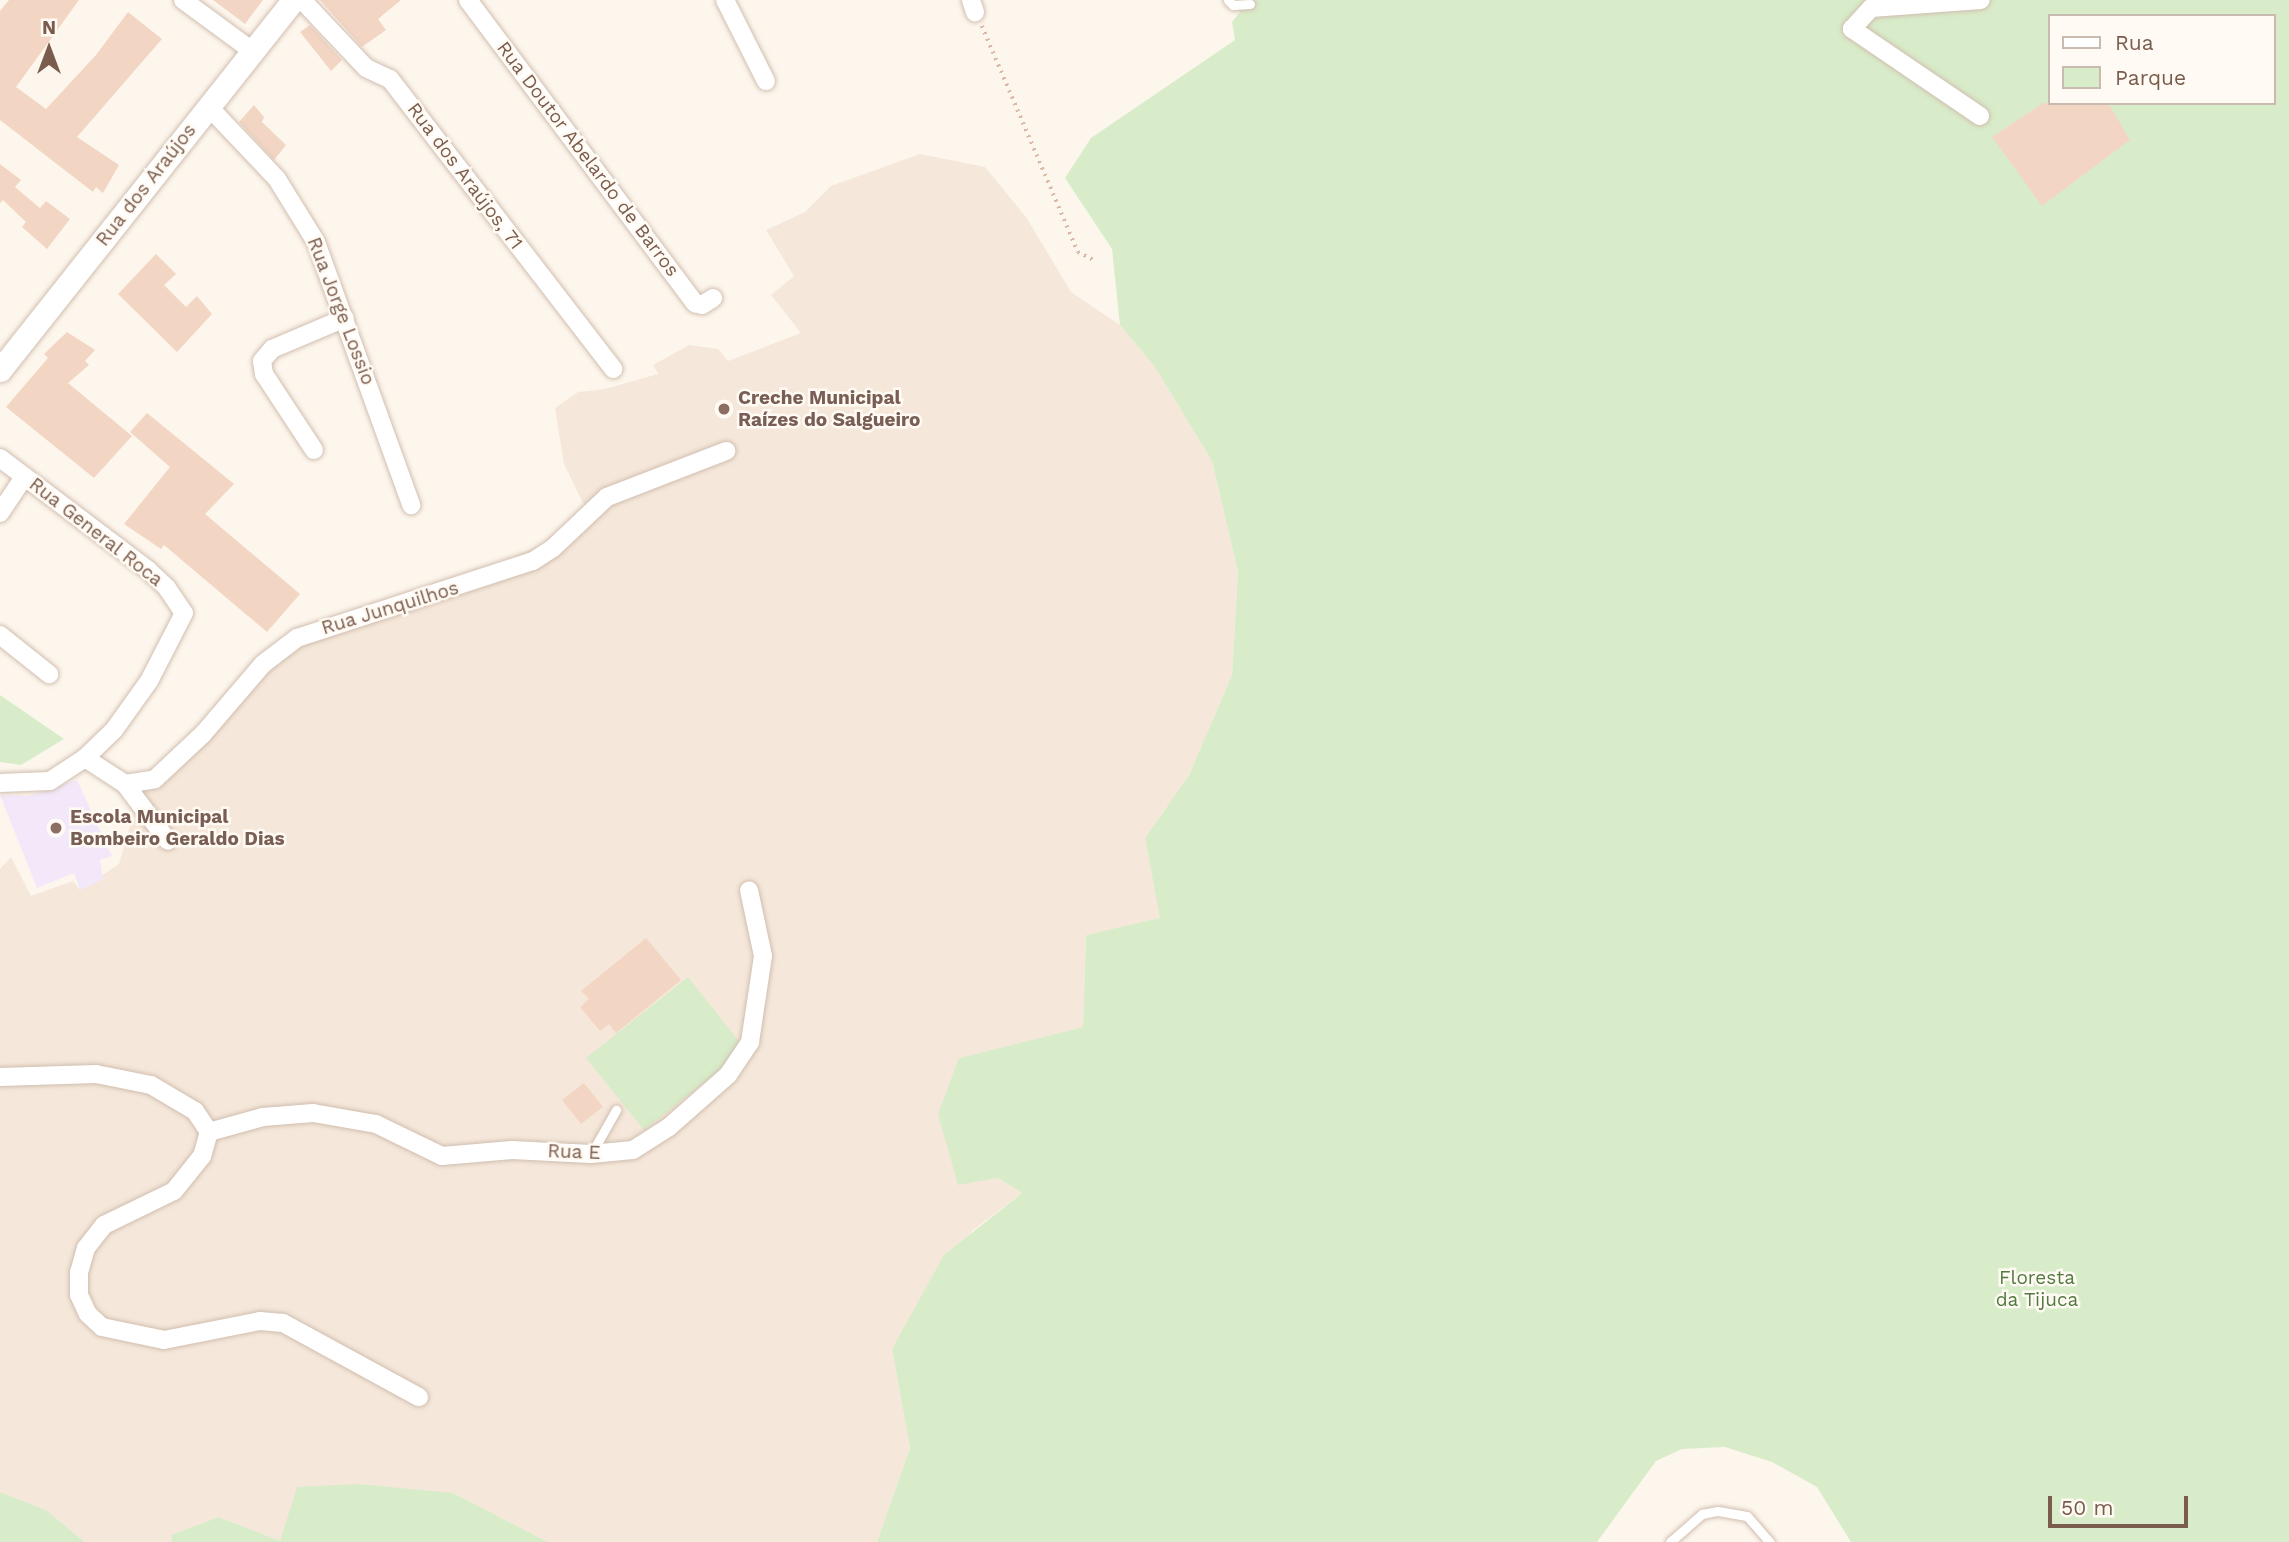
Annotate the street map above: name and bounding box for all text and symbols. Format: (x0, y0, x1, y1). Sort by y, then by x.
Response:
north arrow (14, 14, 84, 84)
legend (2048, 14, 2275, 105)
text: N (42, 16, 56, 39)
text: Rua (2115, 30, 2154, 55)
street label: Rua Doutor Abelardo de Barros (492, 36, 684, 282)
text: Parque (2115, 65, 2186, 90)
street label: Rua dos Araújos, 71 (402, 97, 528, 255)
street label: Rua dos Araújos (91, 119, 201, 251)
street label: Rua Jorge Lossio (302, 234, 380, 388)
place label: Creche Municipal Raízes do Salgueiro (738, 387, 920, 431)
marker: Creche Municipal Raízes do Salgueiro (716, 401, 732, 417)
street label: Rua General Roca (24, 472, 168, 592)
street label: Rua Junquilhos (318, 576, 462, 640)
place label: Escola Municipal Bombeiro Geraldo Dias (70, 806, 285, 850)
marker: Escola Municipal Bombeiro Geraldo Dias (48, 820, 64, 836)
street label: Rua E (547, 1140, 601, 1164)
park label: Floresta da Tijuca (1995, 1267, 2079, 1311)
scale bar (2051, 1482, 2191, 1526)
text: 50 m (2061, 1495, 2113, 1520)

